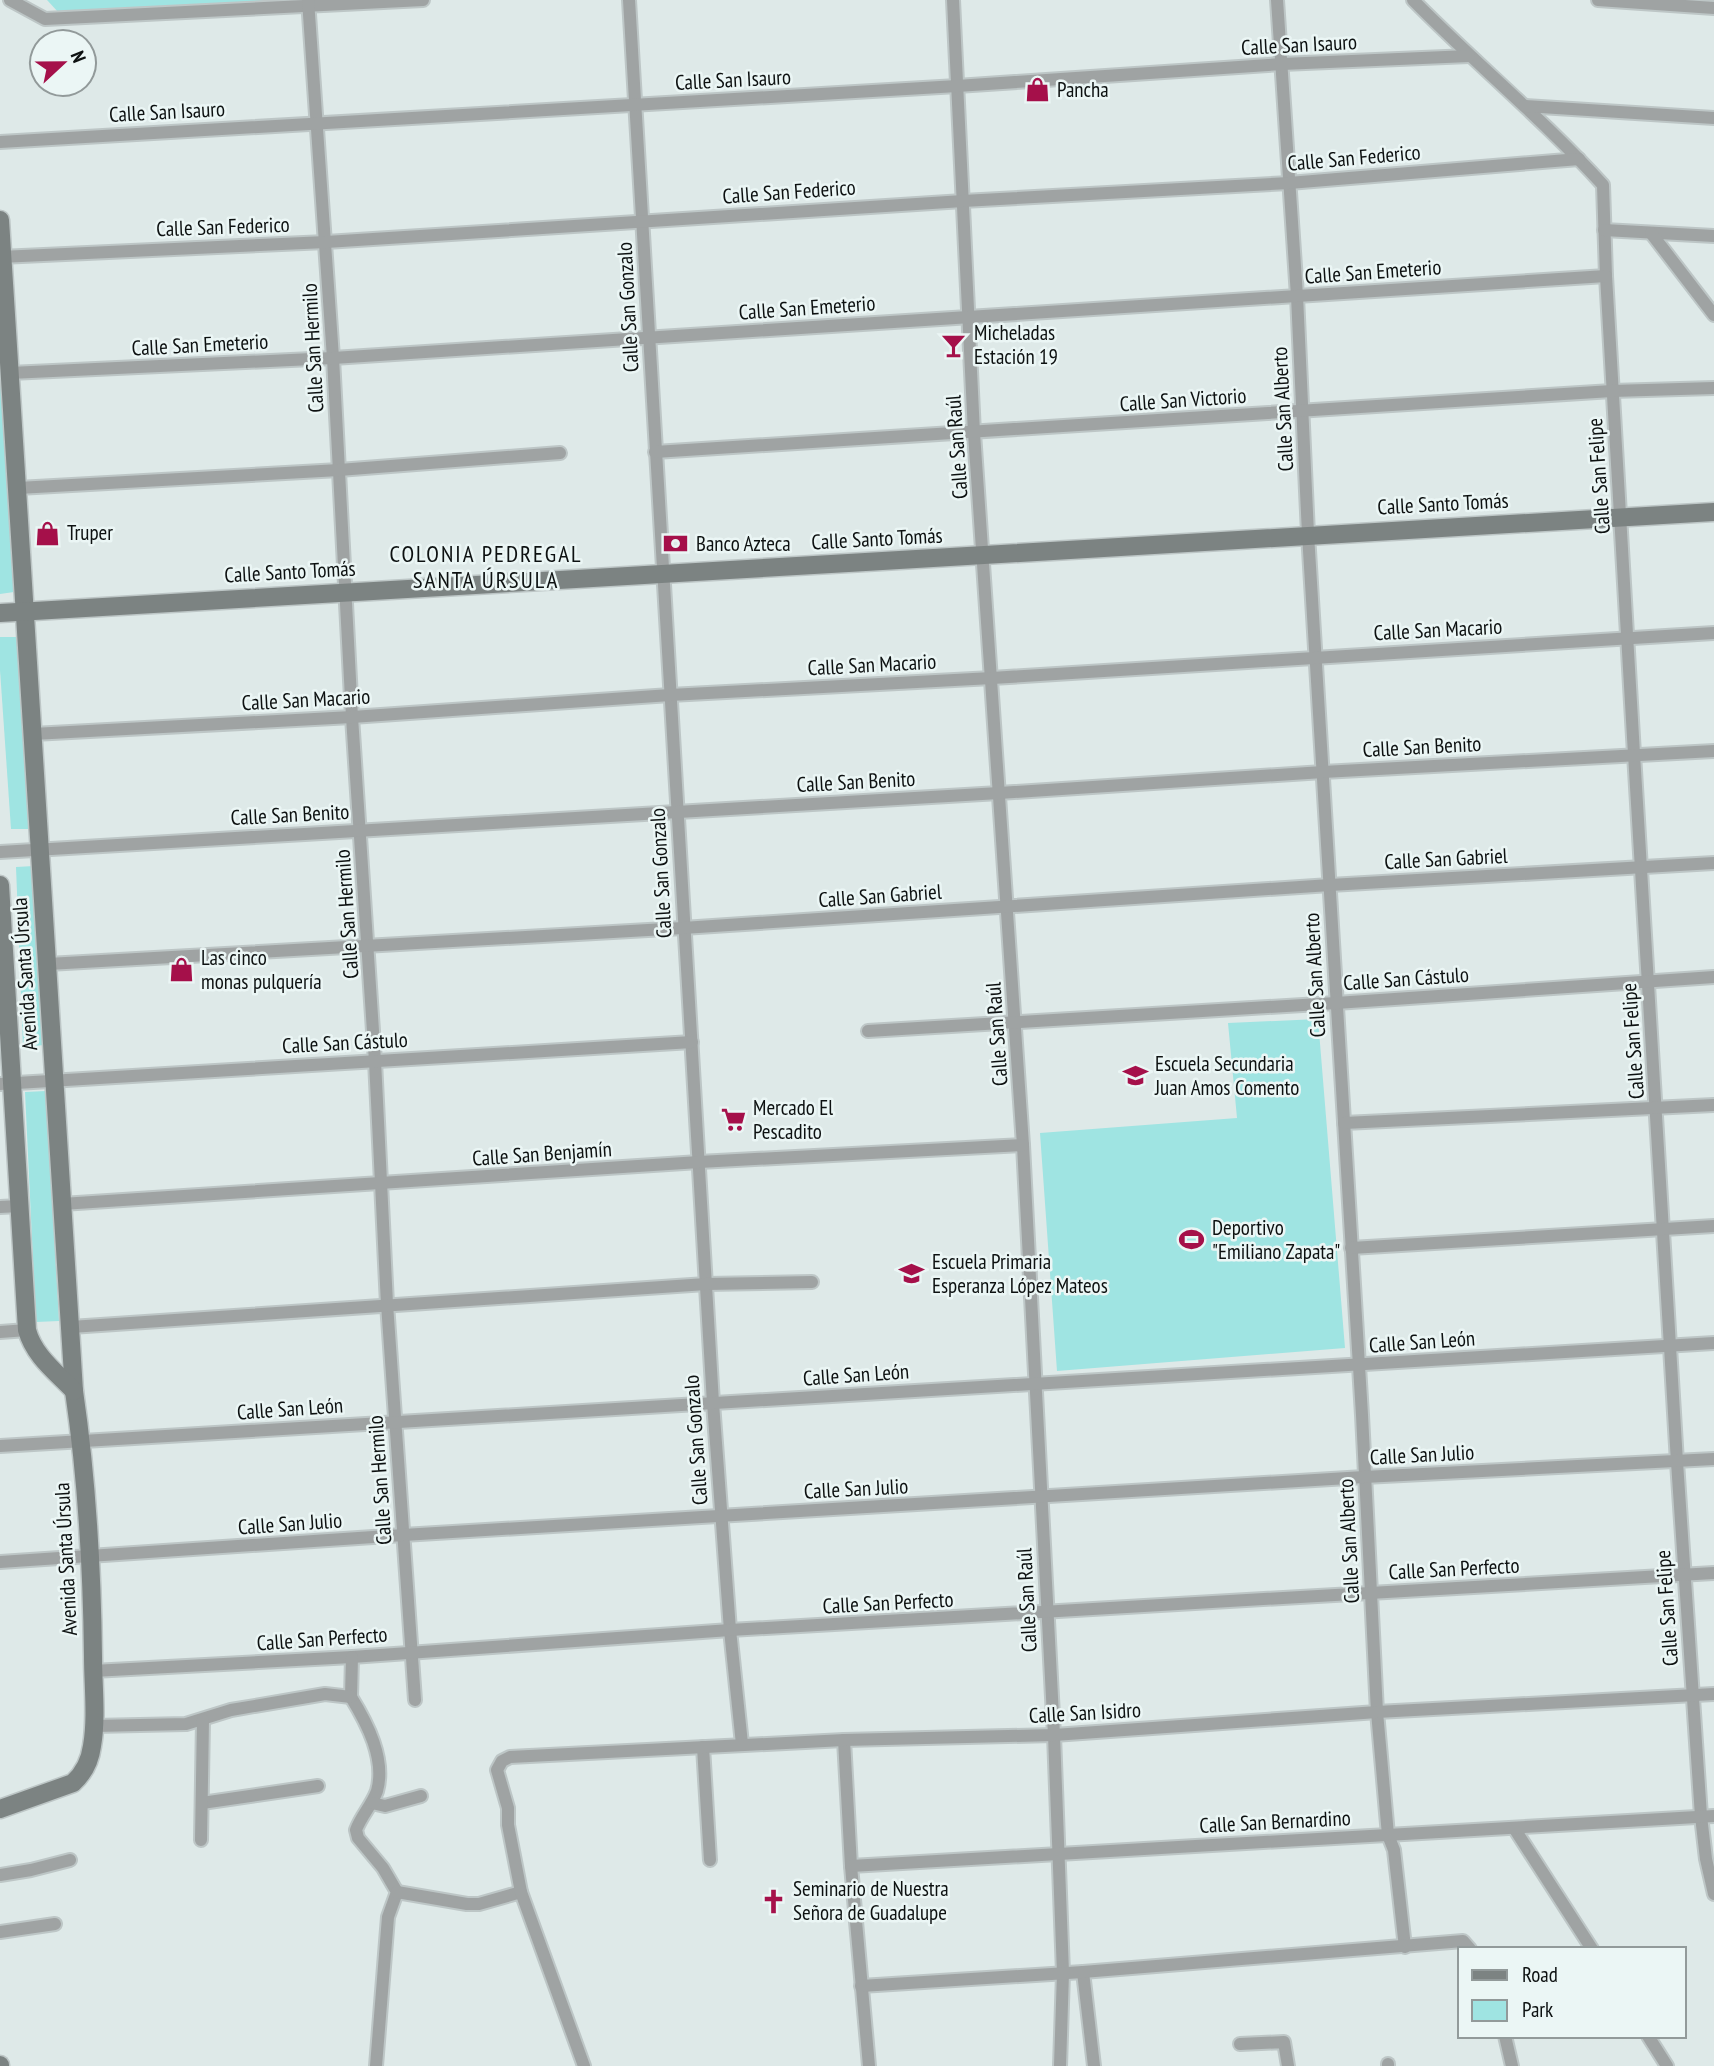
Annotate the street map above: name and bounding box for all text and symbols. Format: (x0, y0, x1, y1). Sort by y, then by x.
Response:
north arrow (28, 28, 98, 98)
street label: Calle San Isauro (1240, 28, 1358, 61)
text: N (66, 47, 92, 66)
street label: Calle San Isauro (674, 63, 792, 96)
shop icon: Pancha (1023, 76, 1051, 104)
place label: Pancha (1057, 76, 1109, 103)
street label: Calle San Isauro (108, 95, 226, 128)
street label: Calle San Federico (1286, 138, 1422, 177)
street label: Calle San Federico (722, 173, 856, 210)
street label: Calle San Federico (156, 211, 290, 242)
street label: Calle San Gonzalo (611, 241, 644, 373)
street label: Calle San Emeterio (1304, 253, 1442, 290)
street label: Calle San Hermilo (296, 283, 329, 413)
street label: Calle San Emeterio (738, 289, 876, 326)
place label: Micheladas Estación 19 (974, 319, 1058, 370)
street label: Calle San Emeterio (131, 327, 269, 362)
bar icon: Micheladas Estación 19 (940, 331, 968, 359)
street label: Calle San Alberto (1266, 346, 1299, 472)
street label: Calle San Victorio (1119, 382, 1247, 417)
street label: Calle San Raúl (939, 394, 974, 500)
street label: Calle San Felipe (1581, 417, 1616, 535)
street label: Calle Santo Tomás (1377, 487, 1509, 520)
shop icon: Truper (33, 519, 61, 547)
place label: Truper (67, 519, 113, 546)
street label: Calle Santo Tomás (811, 522, 943, 555)
bank icon: Banco Azteca (662, 530, 690, 558)
place label: Banco Azteca (696, 530, 791, 557)
district label: COLONIA PEDREGAL SANTA ÚRSULA (389, 539, 583, 594)
street label: Calle Santo Tomás (224, 555, 356, 588)
street label: Calle San Macario (1373, 613, 1503, 646)
street label: Calle San Macario (807, 648, 937, 681)
street label: Calle San Macario (241, 683, 371, 716)
street label: Calle San Benito (1362, 730, 1482, 763)
street label: Calle San Benito (796, 765, 916, 798)
street label: Calle San Benito (230, 798, 350, 831)
street label: Calle San Gonzalo (644, 807, 677, 939)
street label: Calle San Gabriel (1384, 842, 1508, 875)
street label: Calle San Hermilo (329, 848, 364, 980)
street label: Calle San Gabriel (817, 878, 943, 913)
street label: Avenida Santa Úrsula (6, 897, 43, 1051)
street label: Calle San Alberto (1298, 912, 1331, 1038)
place label: Las cinco monas pulquería (201, 944, 322, 995)
shop icon: Las cinco monas pulquería (167, 956, 195, 984)
street label: Calle San Cástulo (1342, 961, 1470, 996)
street label: Calle San Raúl (979, 981, 1014, 1087)
street label: Calle San Felipe (1615, 982, 1650, 1100)
street label: Calle San Cástulo (282, 1026, 408, 1059)
place label: Escuela Secundaria Juan Amos Comento (1154, 1050, 1299, 1101)
school or university icon: Escuela Secundaria Juan Amos Comento (1121, 1062, 1149, 1090)
place label: Mercado El Pescadito (753, 1094, 833, 1145)
supermarket icon: Mercado El Pescadito (719, 1106, 747, 1134)
street label: Calle San Benjamín (471, 1135, 613, 1172)
place label: Deportivo "Emiliano Zapata" (1212, 1214, 1340, 1265)
sports icon: Deportivo "Emiliano Zapata" (1178, 1226, 1206, 1254)
place label: Escuela Primaria Esperanza López Mateos (932, 1248, 1108, 1299)
school or university icon: Escuela Primaria Esperanza López Mateos (898, 1260, 926, 1288)
street label: Calle San León (1368, 1324, 1476, 1359)
street label: Calle San León (802, 1357, 910, 1392)
street label: Calle San Gonzalo (677, 1374, 714, 1506)
street label: Calle San León (236, 1391, 344, 1426)
street label: Calle San Hermilo (362, 1414, 397, 1546)
street label: Calle San Julio (1369, 1438, 1475, 1471)
street label: Calle San Julio (803, 1472, 909, 1505)
street label: Calle San Alberto (1332, 1478, 1365, 1604)
street label: Avenida Santa Úrsula (48, 1482, 83, 1636)
street label: Calle San Julio (237, 1506, 343, 1541)
street label: Calle San Raúl (1010, 1547, 1043, 1653)
street label: Calle San Felipe (1649, 1549, 1684, 1667)
street label: Calle San Perfecto (1388, 1552, 1520, 1585)
street label: Calle San Perfecto (822, 1586, 954, 1619)
street label: Calle San Perfecto (256, 1620, 388, 1657)
street label: Calle San Isidro (1028, 1696, 1142, 1729)
street label: Calle San Bernardino (1199, 1804, 1351, 1839)
place label: Seminario de Nuestra Señora de Guadalupe (793, 1875, 949, 1926)
church icon: Seminario de Nuestra Señora de Guadalupe (759, 1887, 787, 1915)
legend (1458, 1947, 1686, 2038)
text: Road (1522, 1961, 1558, 1988)
text: Park (1522, 1996, 1553, 2023)

